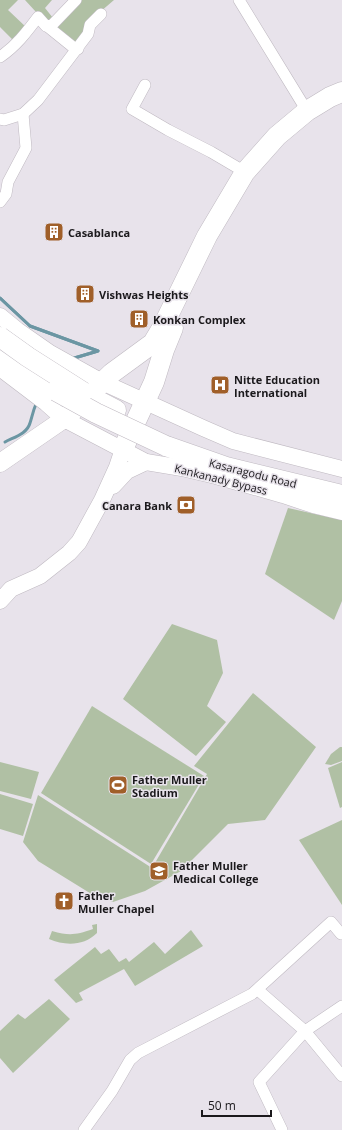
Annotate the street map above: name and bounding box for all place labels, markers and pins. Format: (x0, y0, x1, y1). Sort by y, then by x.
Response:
building icon: Casablanca (43, 221, 65, 243)
place label: Casablanca (68, 225, 130, 240)
building icon: Vishwas Heights (74, 283, 96, 305)
place label: Vishwas Heights (99, 287, 189, 302)
building icon: Konkan Complex (128, 308, 150, 330)
place label: Konkan Complex (153, 312, 246, 327)
place label: Nitte Education International (234, 372, 320, 400)
hospital icon: Nitte Education International (209, 374, 231, 396)
bank icon: Canara Bank (175, 494, 197, 516)
place label: Canara Bank (102, 498, 172, 513)
place label: Father Muller Stadium (132, 772, 207, 800)
sports icon: Father Muller Stadium (107, 774, 129, 796)
place label: Father Muller Medical College (173, 858, 259, 886)
school or university icon: Father Muller Medical College (148, 860, 170, 882)
place label: Father Muller Chapel (78, 888, 154, 916)
church icon: Father Muller Chapel (53, 890, 75, 912)

